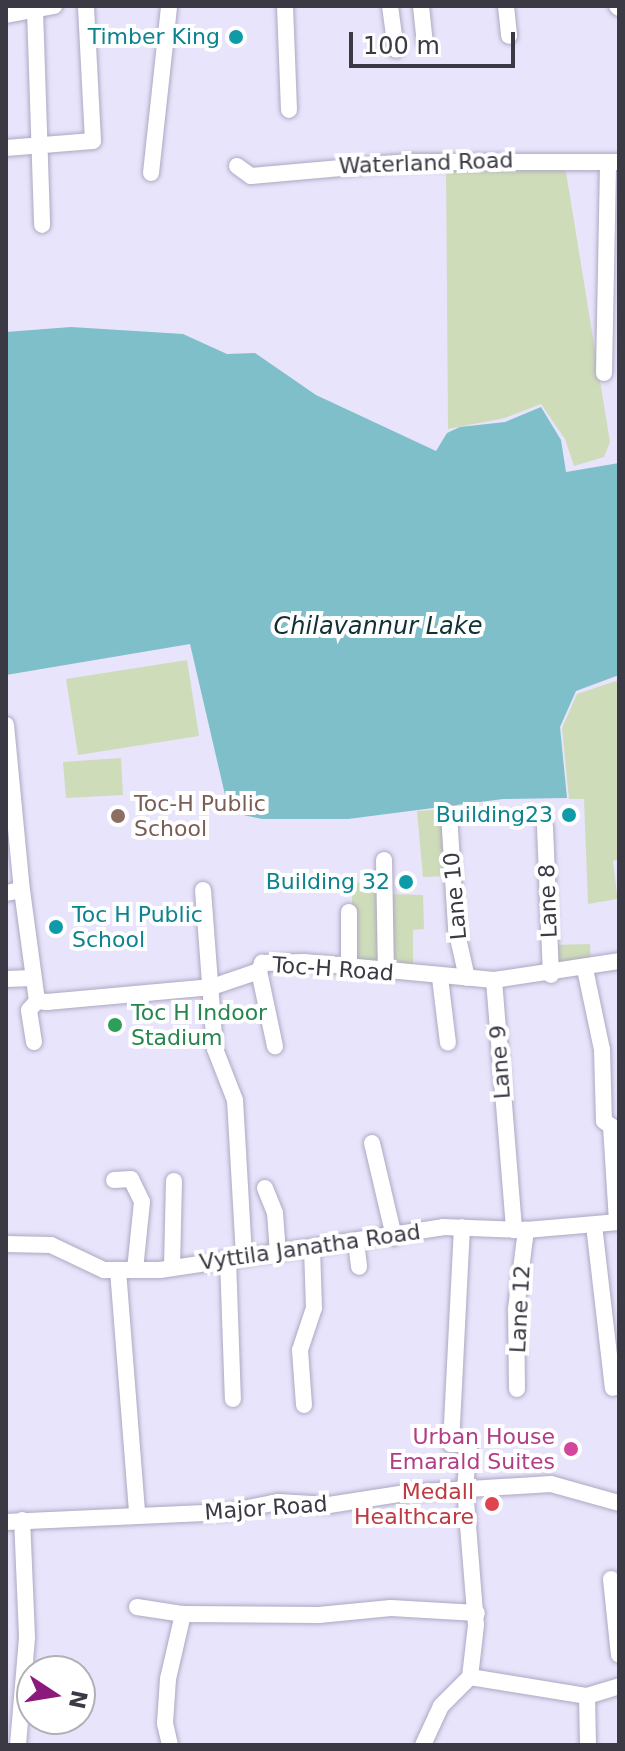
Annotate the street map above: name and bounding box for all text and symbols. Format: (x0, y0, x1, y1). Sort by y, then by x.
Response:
scale bar (353, 16, 519, 66)
place label: Timber King (88, 24, 220, 50)
marker: Timber King (227, 28, 245, 46)
text: 100 m (363, 32, 440, 60)
street label: Waterland Road (338, 147, 514, 179)
water label: Chilavannur Lake (274, 613, 482, 641)
place label: Toc-H Public School (134, 790, 266, 842)
place label: Building23 (436, 802, 553, 828)
marker: Building23 (560, 806, 578, 824)
marker: Toc-H Public School (109, 807, 127, 825)
street label: Lane 10 (438, 851, 472, 941)
street label: Lane 8 (534, 863, 562, 939)
place label: Building 32 (266, 869, 390, 895)
marker: Building 32 (397, 873, 415, 891)
place label: Toc H Public School (72, 901, 203, 952)
marker: Toc H Public School (47, 918, 65, 936)
street label: Toc-H Road (271, 952, 395, 986)
place label: Toc H Indoor Stadium (131, 999, 267, 1050)
marker: Toc H Indoor Stadium (106, 1016, 124, 1034)
street label: Lane 9 (484, 1024, 516, 1100)
street label: Vyttila Janatha Road (198, 1218, 422, 1276)
street label: Lane 12 (505, 1264, 535, 1354)
place label: Urban House Emarald Suites (389, 1423, 555, 1474)
marker: Urban House Emarald Suites (562, 1440, 580, 1458)
place label: Medall Healthcare (354, 1478, 474, 1530)
street label: Major Road (204, 1491, 328, 1525)
marker: Medall Healthcare (481, 1493, 503, 1515)
north arrow (16, 1655, 96, 1735)
text: N (64, 1688, 92, 1711)

